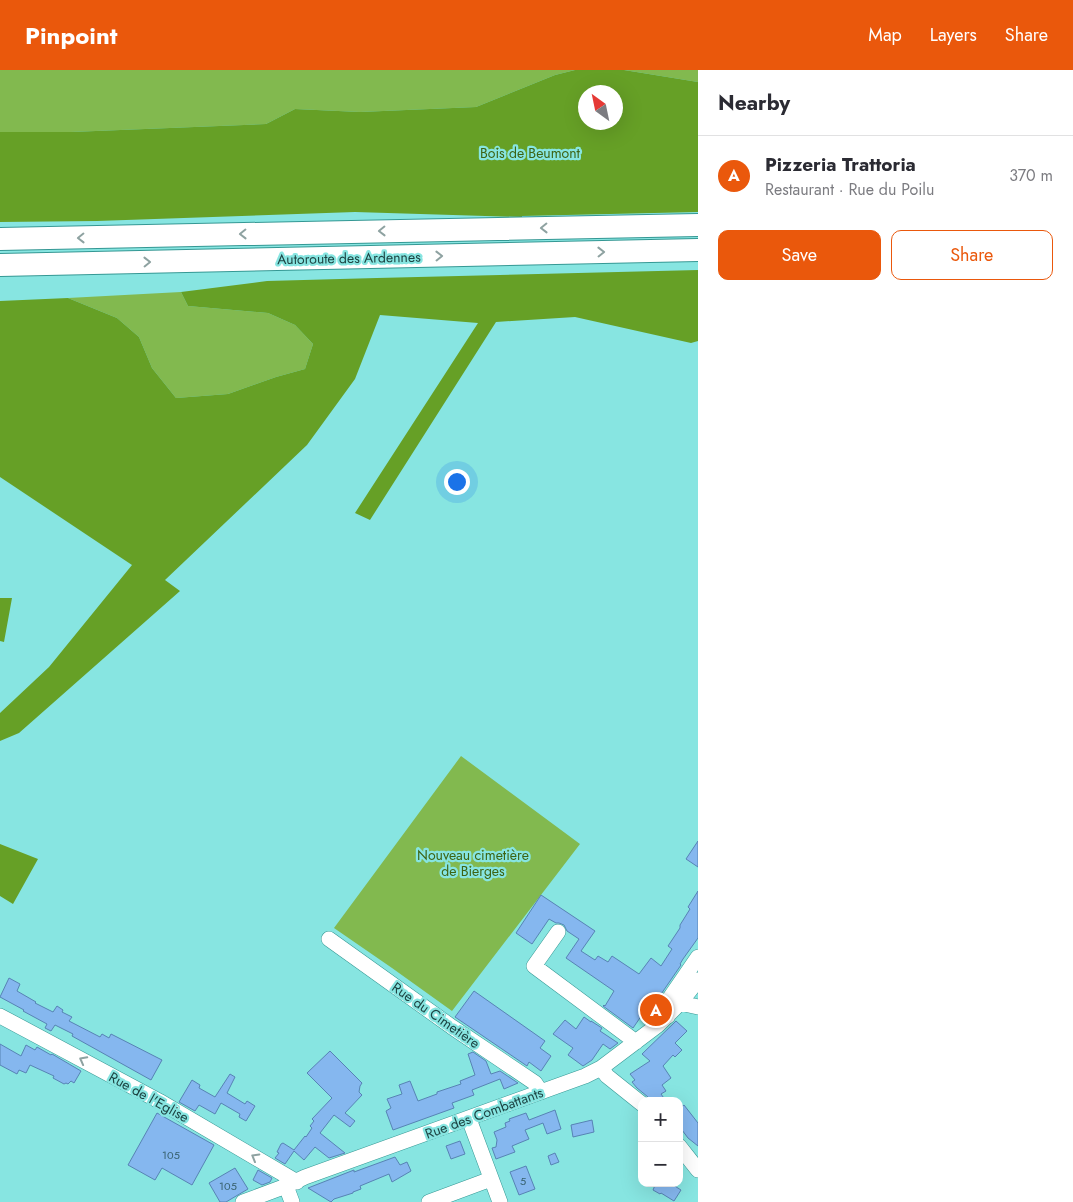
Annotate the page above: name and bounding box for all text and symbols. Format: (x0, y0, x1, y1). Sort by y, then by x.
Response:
text: Pinpoint (25, 18, 117, 53)
text: Map (868, 22, 902, 48)
text: Layers (930, 22, 977, 48)
text: Share (1005, 22, 1048, 48)
north arrow (578, 85, 623, 130)
text: Nearby (718, 88, 790, 118)
park label: Bois de Beumont (480, 143, 581, 163)
text: Pizzeria Trattoria (765, 151, 916, 178)
text: A (728, 164, 740, 187)
text: 370 m (1009, 164, 1053, 187)
text: Restaurant · Rue du Poilu (765, 178, 934, 201)
one-way arrow (540, 222, 548, 233)
one-way arrow (378, 226, 386, 236)
one-way arrow (239, 228, 247, 239)
button: Save (718, 230, 881, 280)
button: Share (891, 230, 1053, 280)
one-way arrow (77, 232, 85, 243)
street label: Autoroute des Ardennes (277, 247, 421, 269)
one-way arrow (598, 247, 606, 258)
one-way arrow (436, 251, 443, 261)
one-way arrow (144, 257, 152, 267)
your location (444, 469, 470, 495)
park label: Nouveau cimetière de Bierges (417, 845, 529, 881)
street label: Rue du Cimetière (388, 977, 484, 1053)
pin: A (640, 991, 672, 1029)
one-way arrow (79, 1056, 88, 1066)
street label: Rue de l'Eglise (105, 1067, 193, 1127)
street label: Rue des Combattants (422, 1082, 546, 1144)
map controls (638, 1097, 683, 1187)
button: + (638, 1097, 683, 1142)
button: − (638, 1142, 683, 1187)
house number: 105 (162, 1147, 180, 1163)
one-way arrow (251, 1153, 260, 1163)
house number: 5 (520, 1173, 526, 1189)
house number: 105 (219, 1178, 237, 1194)

